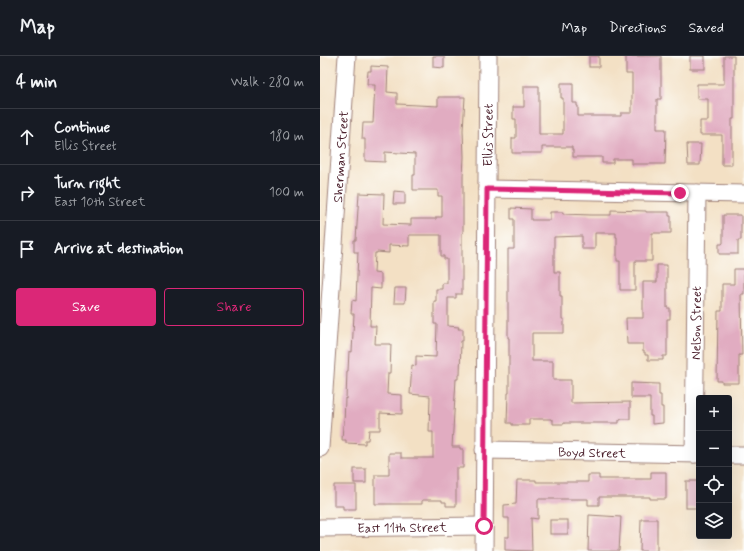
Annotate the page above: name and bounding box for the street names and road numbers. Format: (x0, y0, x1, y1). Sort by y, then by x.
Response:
street label: Ellis Street (480, 103, 498, 166)
street label: Sherman Street (330, 110, 353, 203)
street label: Nelson Street (688, 286, 706, 360)
street label: Boyd Street (558, 444, 626, 463)
street label: East 11th Street (357, 519, 447, 538)

